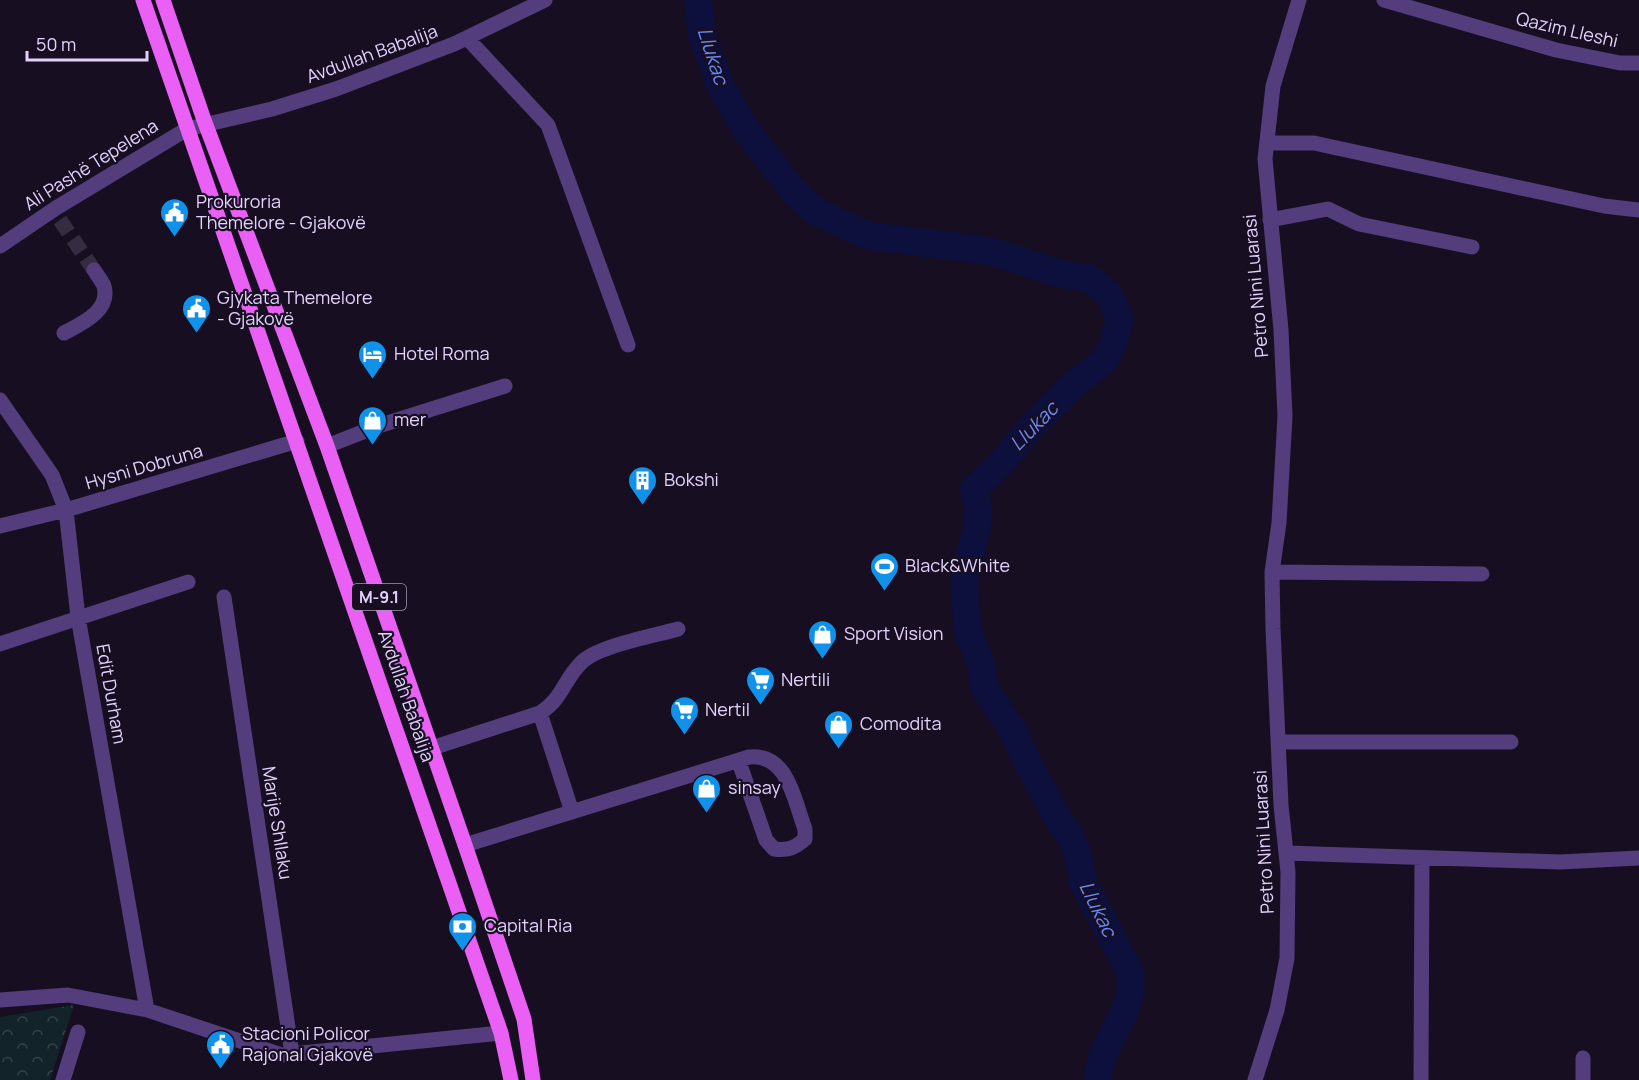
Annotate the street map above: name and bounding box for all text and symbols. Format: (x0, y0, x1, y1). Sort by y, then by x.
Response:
street label: Qazim Lleshi (1514, 6, 1621, 52)
street label: Avdullah Babalija (303, 18, 441, 88)
scale bar (27, 24, 147, 62)
water label: Llukac (692, 24, 736, 90)
text: 50 m (36, 32, 76, 56)
street label: Ali Pashë Tepelena (19, 113, 162, 215)
place label: Prokuroria Themelore - Gjakovë (196, 189, 366, 234)
public building icon: Prokuroria Themelore - Gjakovë (159, 196, 191, 238)
street label: Petro Nini Luarasi (1237, 213, 1273, 359)
place label: Gjykata Themelore - Gjakovë (217, 285, 373, 330)
public building icon: Gjykata Themelore - Gjakovë (180, 292, 212, 334)
hotel icon: Hotel Roma (357, 338, 389, 380)
place label: Hotel Roma (394, 341, 489, 365)
water label: Llukac (1003, 394, 1065, 456)
shop icon: mer (357, 404, 389, 446)
place label: mer (394, 407, 427, 431)
street label: Hysni Dobruna (82, 438, 205, 494)
building icon: Bokshi (627, 464, 659, 506)
place label: Bokshi (664, 467, 719, 491)
sports icon: Black&White (868, 550, 900, 592)
place label: Black&White (905, 553, 1010, 577)
road number: M-9.1 (352, 584, 406, 610)
shop icon: Sport Vision (807, 618, 839, 660)
place label: Sport Vision (844, 621, 943, 645)
street label: Avdullah Babalija (373, 626, 441, 765)
street label: Edit Durham (91, 642, 133, 746)
supermarket icon: Nertili (744, 664, 776, 706)
place label: Nertili (781, 667, 830, 691)
supermarket icon: Nertil (668, 694, 700, 736)
place label: Nertil (705, 697, 750, 721)
shop icon: Comodita (823, 708, 855, 750)
place label: Comodita (860, 711, 941, 735)
street label: Marije Shllaku (257, 765, 299, 881)
street label: Petro Nini Luarasi (1247, 770, 1279, 914)
shop icon: sinsay (691, 772, 723, 814)
place label: sinsay (728, 775, 781, 799)
water label: Llukac (1073, 876, 1124, 943)
bank icon: Capital Ria (447, 910, 479, 952)
place label: Capital Ria (484, 913, 572, 937)
place label: Stacioni Policor Rajonal Gjakovë (242, 1021, 373, 1066)
public building icon: Stacioni Policor Rajonal Gjakovë (205, 1028, 237, 1070)

